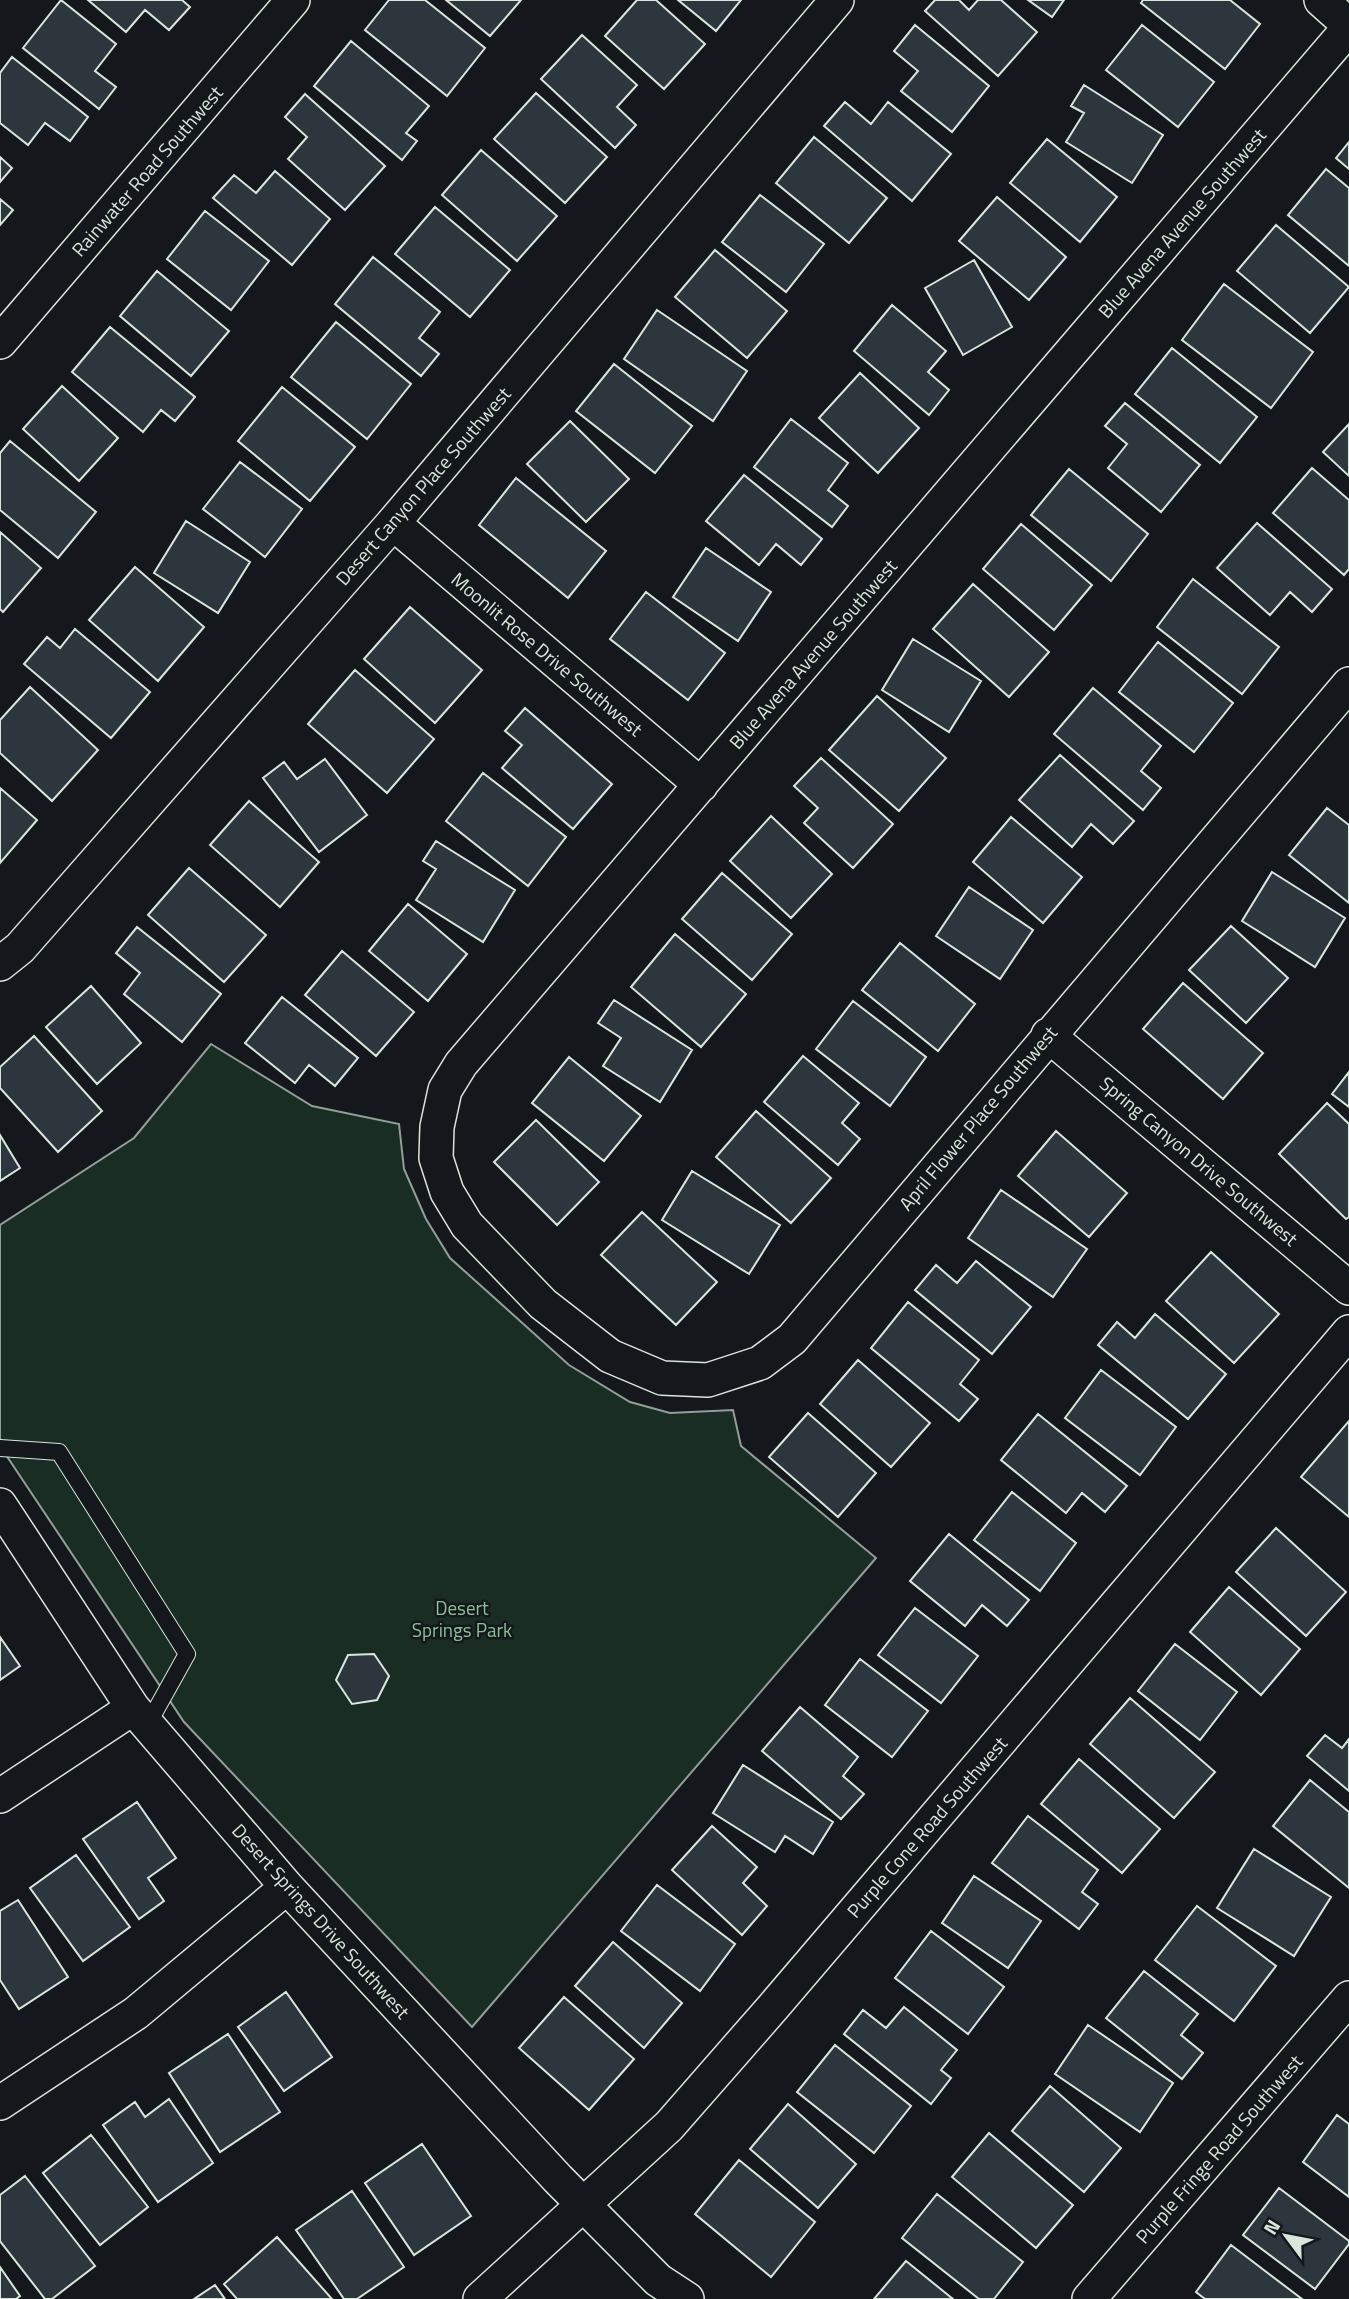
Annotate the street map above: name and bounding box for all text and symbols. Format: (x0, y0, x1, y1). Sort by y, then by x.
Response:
street label: Rainwater Road Southwest (64, 78, 229, 263)
street label: Blue Avena Avenue Southwest (1091, 121, 1273, 324)
street label: Desert Canyon Place Southwest (328, 380, 517, 591)
street label: Blue Avena Avenue Southwest (722, 552, 904, 755)
street label: Moonlit Rose Drive Southwest (445, 565, 650, 743)
street label: April Flower Place Southwest (891, 1019, 1064, 1216)
street label: Spring Canyon Drive Southwest (1094, 1069, 1305, 1253)
park label: Desert Springs Park (412, 1593, 512, 1644)
street label: Purple Cone Road Southwest (839, 1729, 1014, 1924)
street label: Desert Springs Drive Southwest (226, 1817, 417, 2025)
street label: Purple Fringe Road Southwest (1128, 2048, 1309, 2250)
north arrow (1251, 2201, 1321, 2271)
text: N (1255, 2213, 1287, 2240)

